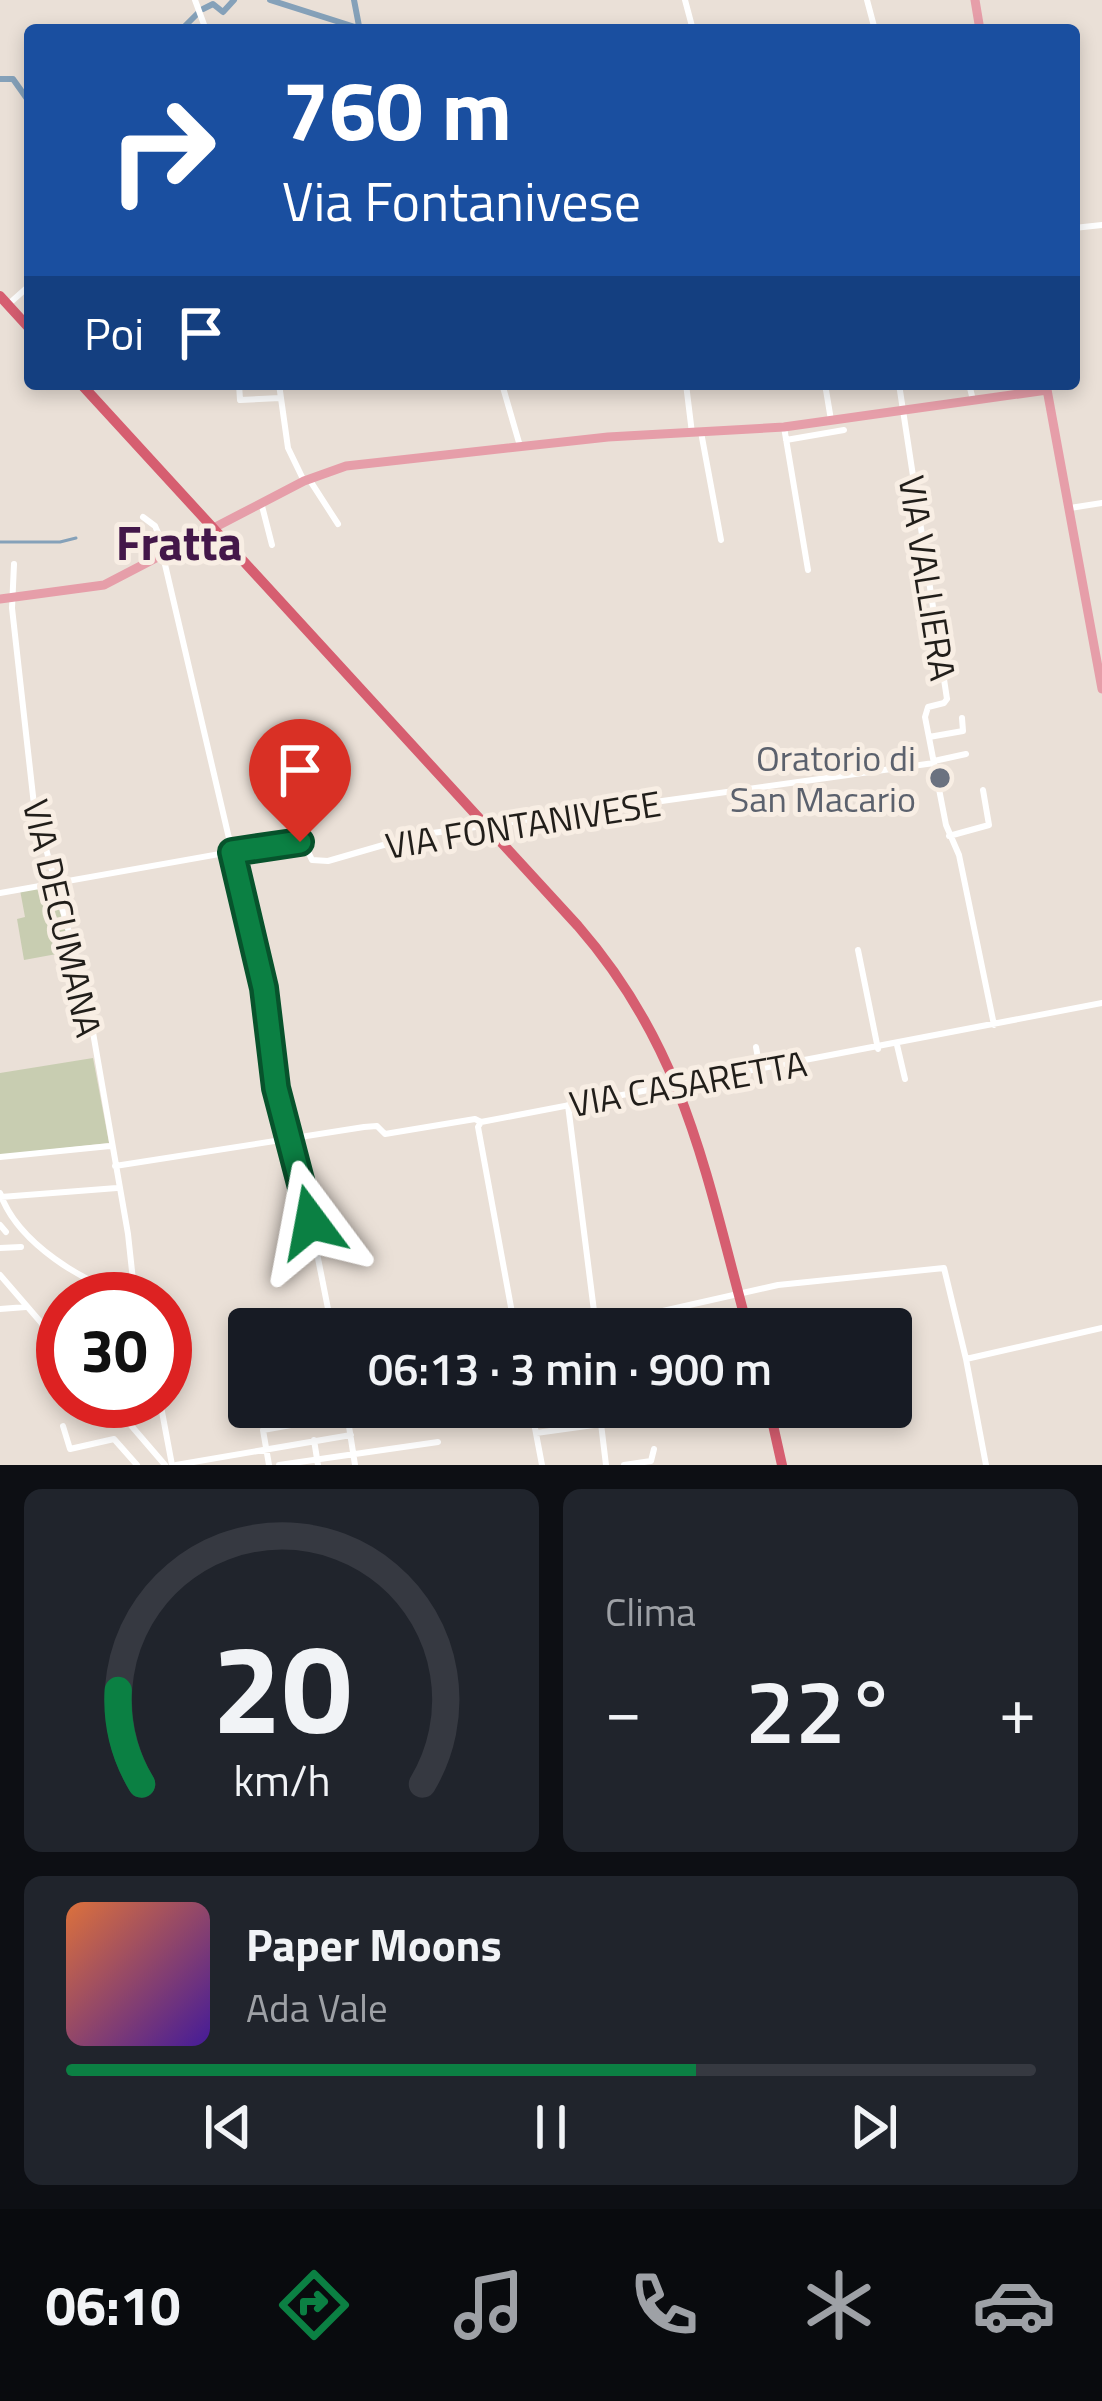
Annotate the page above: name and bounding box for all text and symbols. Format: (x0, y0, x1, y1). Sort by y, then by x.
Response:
text: 760 m (282, 45, 512, 173)
icon: right (84, 72, 240, 228)
text: Via Fontanivese (282, 160, 641, 242)
text: Poi (84, 299, 144, 367)
icon: arrive (168, 300, 234, 366)
street label: VIA VALLIERA (885, 471, 971, 685)
district label: Fratta (116, 506, 242, 579)
pin (249, 719, 351, 842)
place label: Oratorio di San Macario (730, 730, 916, 826)
icon: arrive (267, 737, 333, 803)
marker: Oratorio di San Macario (927, 765, 953, 791)
street label: VIA FONTANIVESE (381, 775, 665, 873)
street label: VIA DECUMANA (9, 794, 117, 1042)
street label: VIA CASARETTA (565, 1035, 811, 1131)
position arrow (248, 1159, 374, 1285)
speed limit sign: 30 (36, 1272, 192, 1428)
text: 06:13 · 3 min · 900 m (368, 1334, 772, 1402)
text: Clima (605, 1582, 696, 1641)
text: 20 (212, 1592, 351, 1781)
text: 22° (745, 1641, 896, 1778)
text: − (605, 1659, 642, 1760)
text: + (999, 1659, 1036, 1760)
text: km/h (233, 1746, 330, 1812)
text: Paper Moons (246, 1910, 502, 1978)
text: Ada Vale (246, 1978, 388, 2037)
icon: previous (195, 2094, 261, 2160)
icon: pause (518, 2094, 584, 2160)
icon: next (841, 2094, 907, 2160)
icon: directions (272, 2263, 356, 2347)
icon: music (447, 2263, 531, 2347)
icon: phone (622, 2263, 706, 2347)
icon: climate (797, 2263, 881, 2347)
icon: car (972, 2263, 1056, 2347)
text: 06:10 (46, 2264, 180, 2346)

